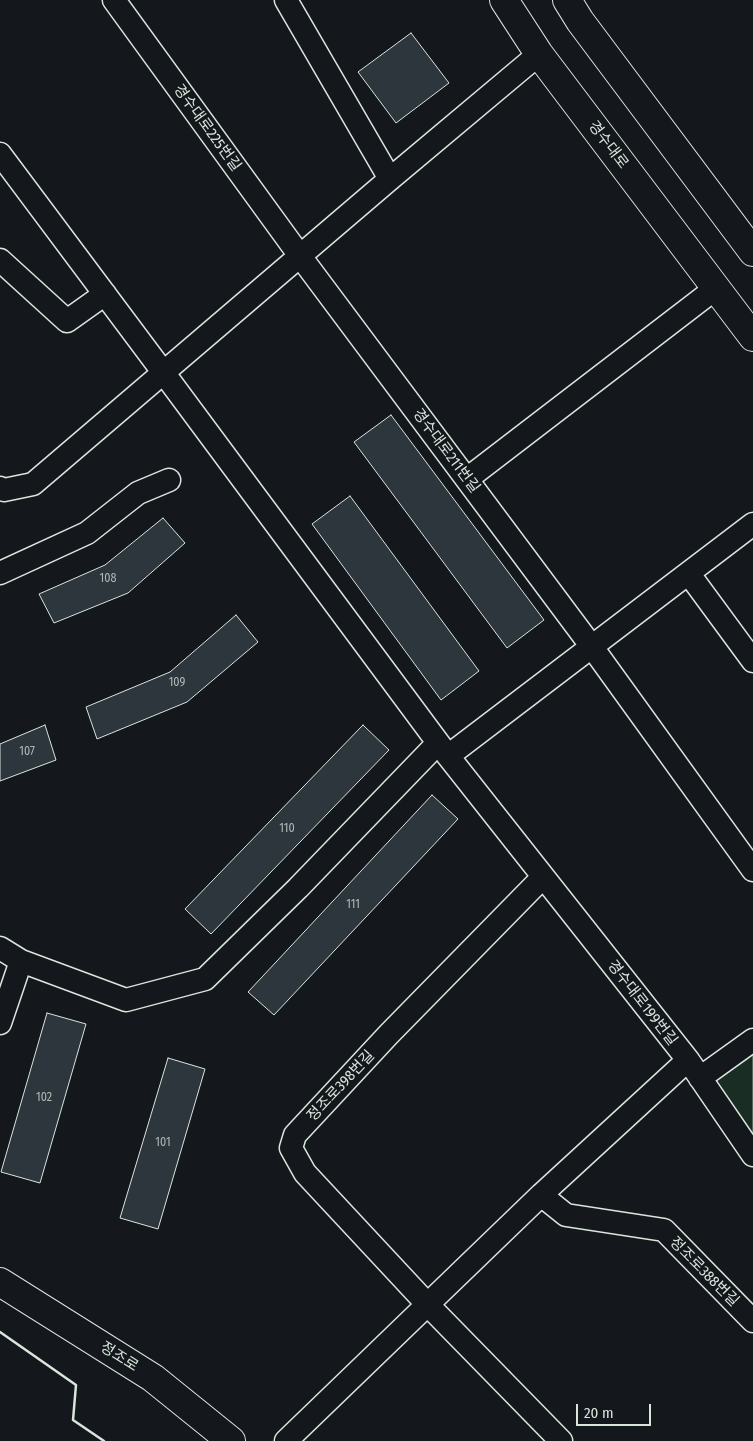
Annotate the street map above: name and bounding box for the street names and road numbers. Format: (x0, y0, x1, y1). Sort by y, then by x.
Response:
street label: 경수대로225번길 (169, 81, 245, 175)
street label: 경수대로 (584, 118, 632, 172)
street label: 경수대로211번길 (409, 405, 483, 497)
street label: 경수대로199번길 (603, 957, 681, 1049)
street label: 정조로398번길 (304, 1047, 378, 1125)
street label: 정조로388번길 (666, 1234, 742, 1310)
street label: 정조로 (97, 1338, 141, 1376)

